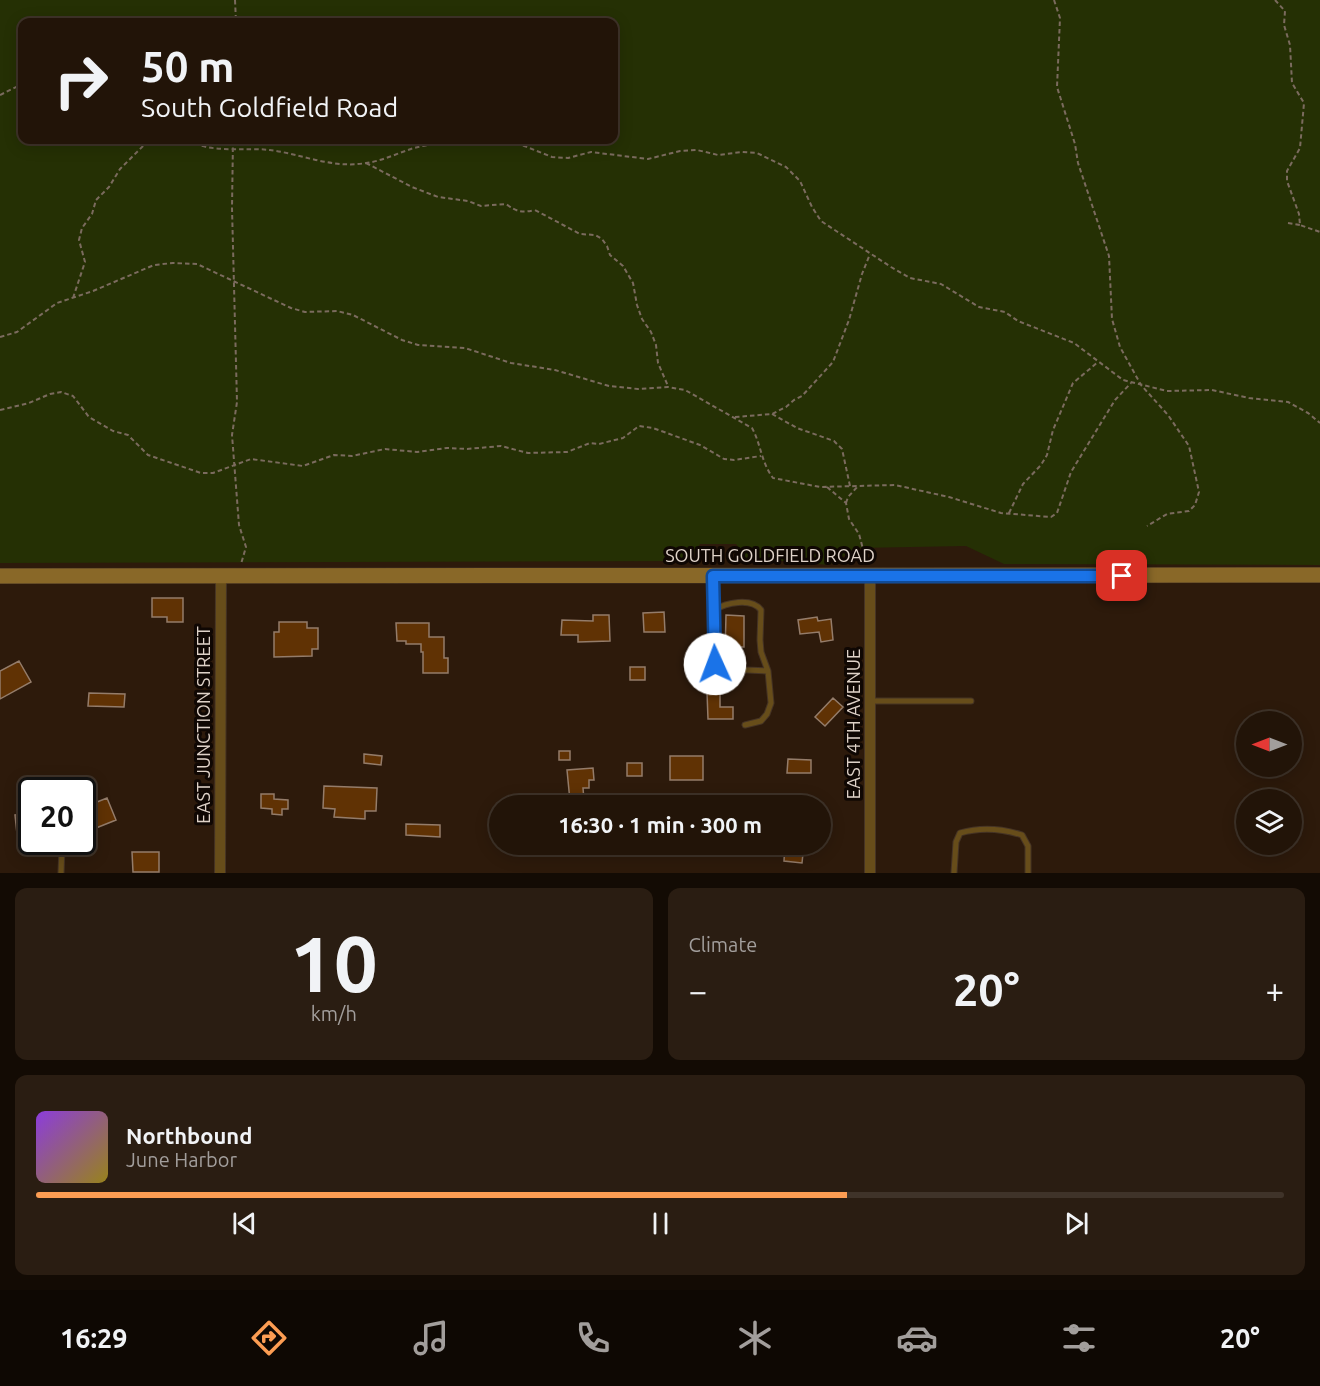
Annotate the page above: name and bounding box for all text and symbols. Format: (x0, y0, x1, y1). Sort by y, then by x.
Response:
icon: right (42, 42, 120, 120)
text: 50 m (141, 43, 235, 90)
text: South Goldfield Road (141, 92, 398, 122)
street label: SOUTH GOLDFIELD ROAD (665, 545, 875, 565)
pin (1096, 550, 1147, 601)
icon: arrive (1105, 559, 1138, 592)
street label: EAST JUNCTION STREET (193, 626, 213, 824)
position arrow (683, 632, 747, 696)
street label: EAST 4TH AVENUE (843, 649, 863, 799)
north arrow (1236, 711, 1302, 777)
map controls (1236, 711, 1302, 855)
speed limit sign: 20 (18, 777, 96, 855)
button: layers (1236, 789, 1302, 855)
text: 16:30 · 1 min · 300 m (558, 812, 762, 837)
text: 10 (290, 919, 378, 1007)
text: Climate (689, 933, 757, 956)
text: 20° (953, 964, 1020, 1015)
text: − (689, 972, 707, 1009)
text: + (1265, 972, 1284, 1009)
text: km/h (311, 1002, 357, 1025)
text: Northbound (126, 1123, 252, 1148)
text: June Harbor (126, 1148, 237, 1171)
icon: previous (228, 1207, 261, 1240)
icon: pause (644, 1207, 677, 1240)
icon: next (1060, 1207, 1093, 1240)
icon: directions (248, 1317, 290, 1359)
icon: music (410, 1317, 452, 1359)
icon: phone (572, 1317, 614, 1359)
icon: climate (734, 1317, 776, 1359)
icon: car (896, 1317, 938, 1359)
icon: filters (1058, 1317, 1100, 1359)
text: 16:29 (60, 1323, 128, 1353)
text: 20° (1220, 1323, 1260, 1353)

